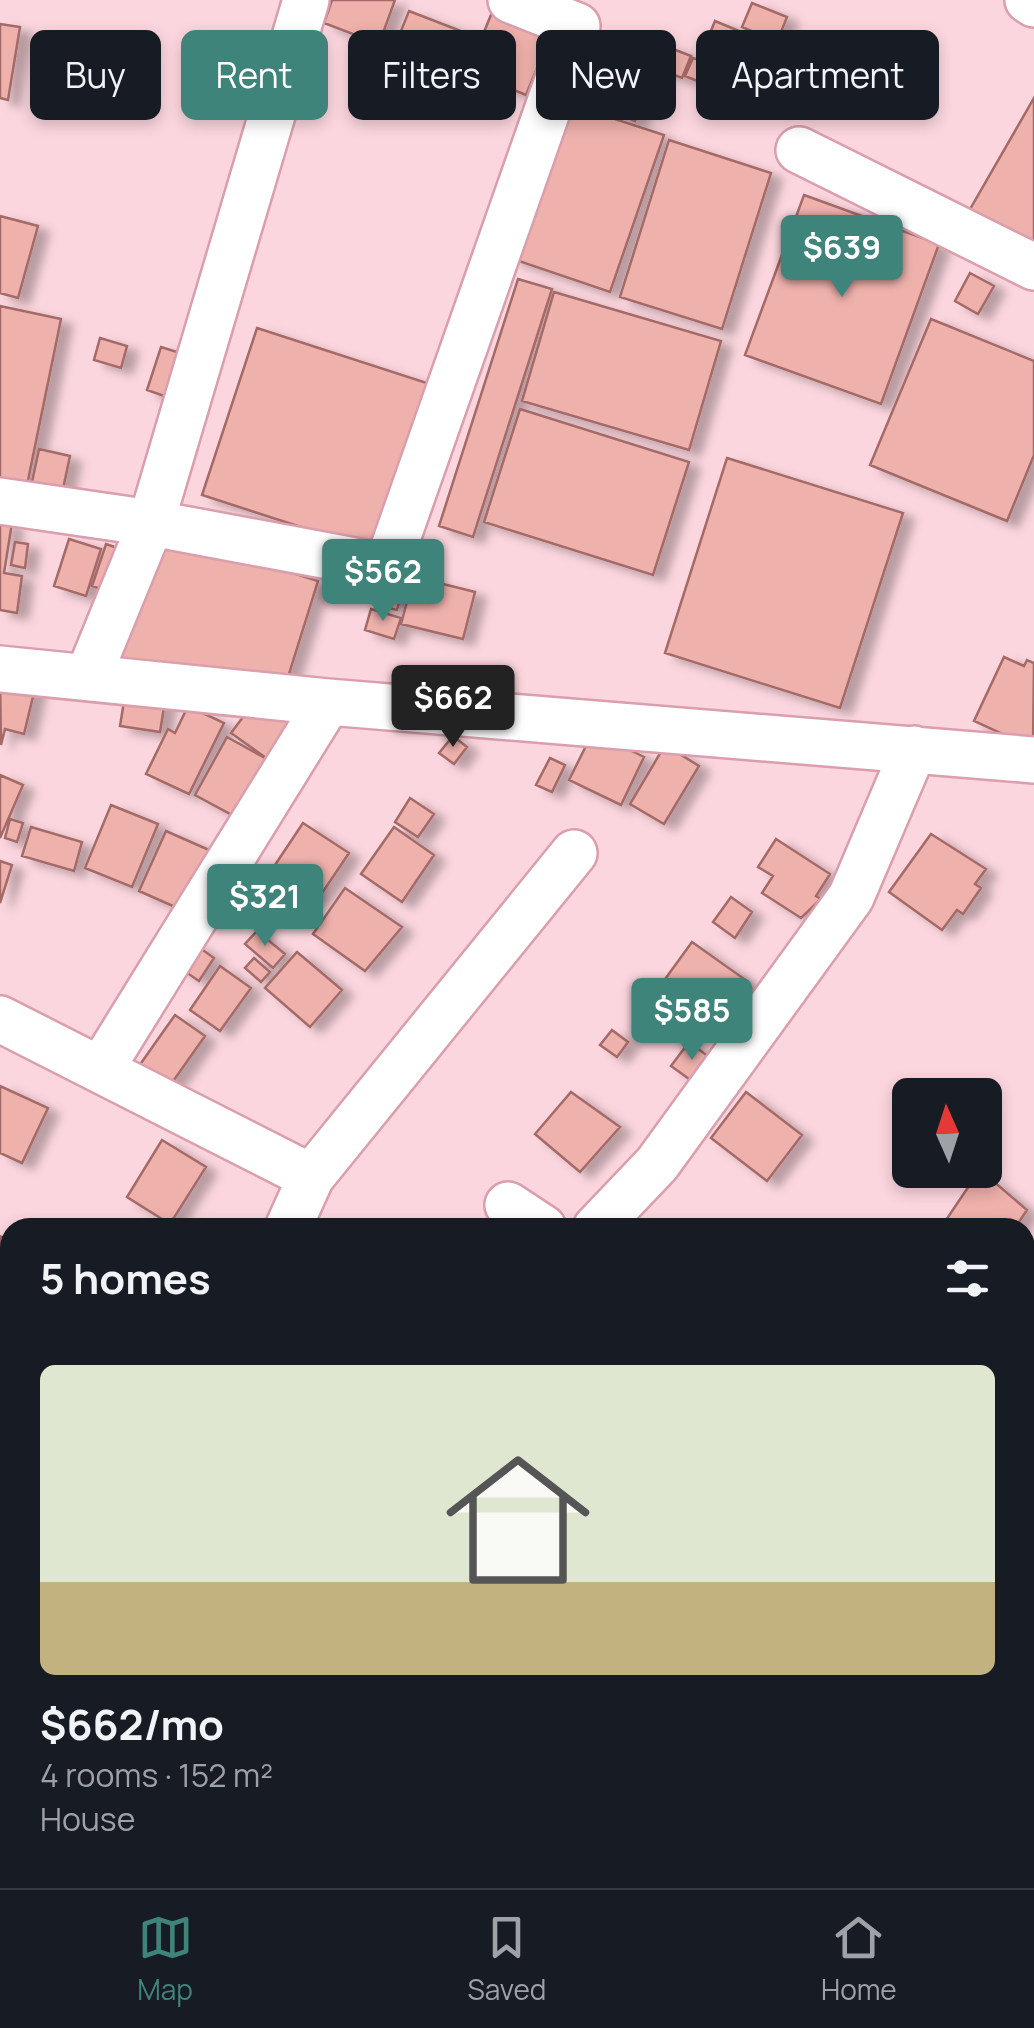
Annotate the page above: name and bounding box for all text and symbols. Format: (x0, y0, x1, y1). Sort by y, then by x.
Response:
chip: Buy (30, 30, 161, 120)
chip: Rent (181, 30, 328, 120)
chip: Filters (348, 30, 516, 120)
chip: New (536, 30, 676, 120)
chip: Apartment (696, 30, 939, 120)
pin: $639 (783, 215, 901, 300)
text: $639 (803, 225, 881, 269)
pin: $562 (324, 539, 442, 624)
text: $562 (344, 549, 422, 593)
pin: $662 (394, 665, 512, 750)
text: $662 (414, 675, 492, 719)
pin: $321 (206, 864, 324, 949)
text: $321 (229, 874, 301, 918)
pin: $585 (633, 978, 751, 1063)
text: $585 (653, 988, 731, 1032)
north arrow (892, 1078, 1002, 1188)
map controls (892, 1078, 1002, 1188)
text: 5 homes (40, 1249, 211, 1307)
icon: filters (940, 1251, 995, 1306)
icon: home (428, 1430, 608, 1610)
text: $662/mo (40, 1695, 224, 1753)
text: 4 rooms · 152 m² (40, 1753, 273, 1797)
text: House (40, 1797, 135, 1841)
tab: Map (137, 1910, 193, 2008)
tab: Saved (468, 1910, 546, 2008)
tab: Home (821, 1910, 897, 2008)

